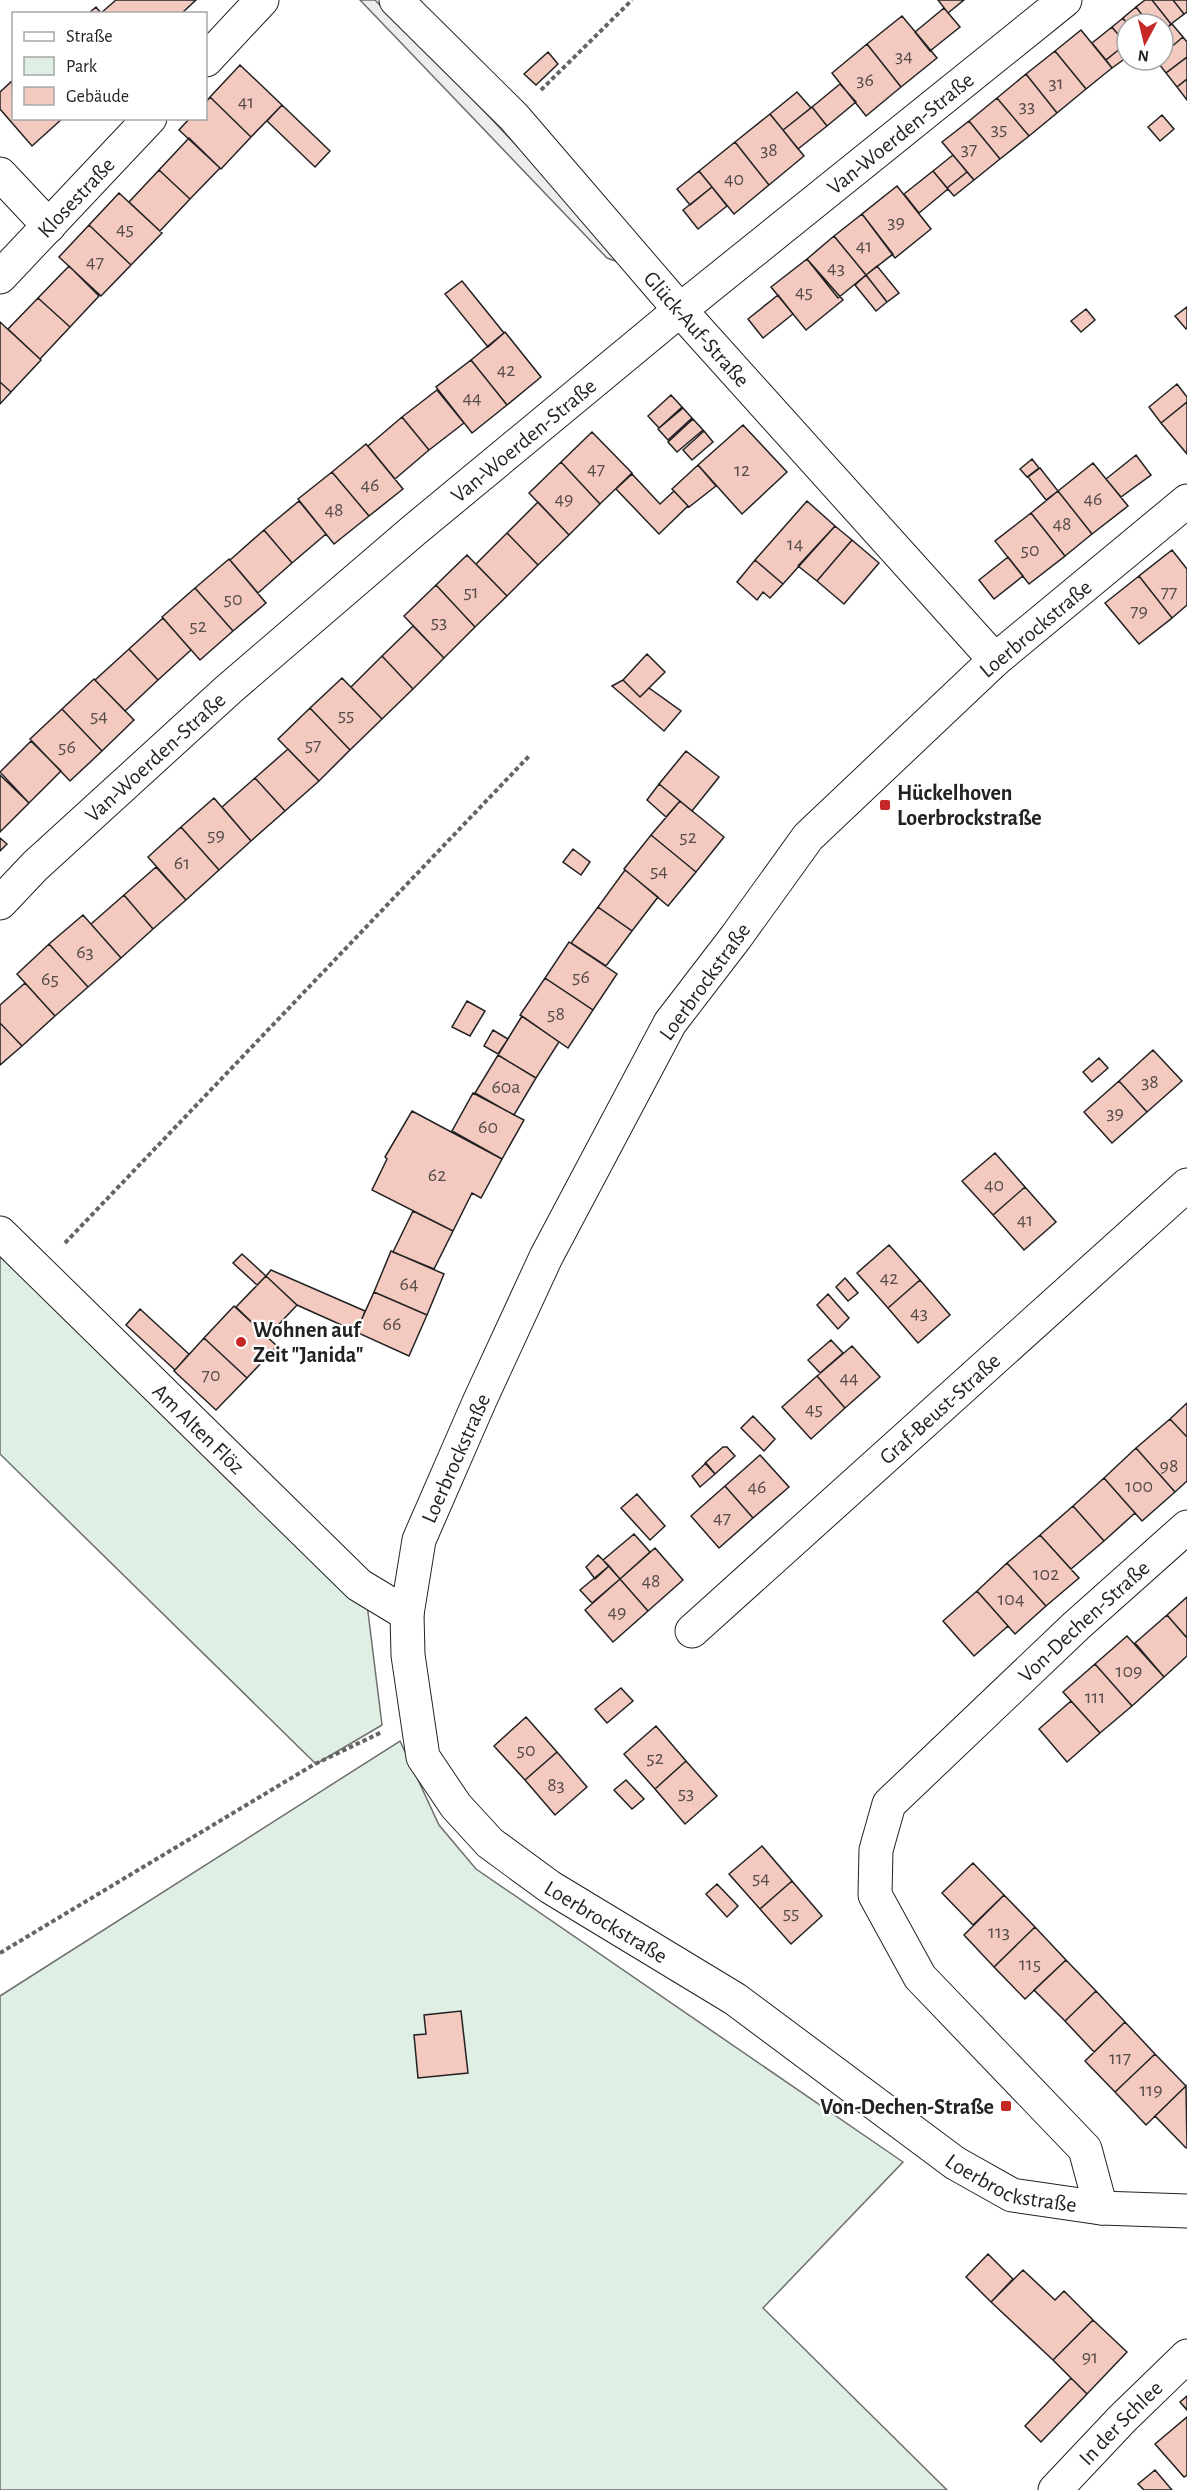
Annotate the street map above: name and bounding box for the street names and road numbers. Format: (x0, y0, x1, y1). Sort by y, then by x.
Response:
street label: Van-Woerden-Straße (823, 68, 978, 199)
street label: Klosestraße (33, 153, 119, 242)
street label: Glück-Auf-Straße (640, 267, 753, 391)
street label: Van-Woerden-Straße (447, 375, 600, 507)
street label: Loerbrockstraße (975, 576, 1096, 682)
street label: Van-Woerden-Straße (81, 688, 230, 827)
street label: Loerbrockstraße (655, 919, 755, 1044)
street label: Graf-Beust-Straße (876, 1349, 1005, 1469)
street label: Am Alten Flöz (149, 1380, 248, 1478)
street label: Loerbrockstraße (418, 1390, 494, 1526)
street label: Von-Dechen-Straße (1014, 1556, 1154, 1687)
street label: Loerbrockstraße (541, 1876, 671, 1967)
street label: Loerbrockstraße (941, 2150, 1078, 2216)
street label: In der Schlee (1075, 2377, 1167, 2469)

